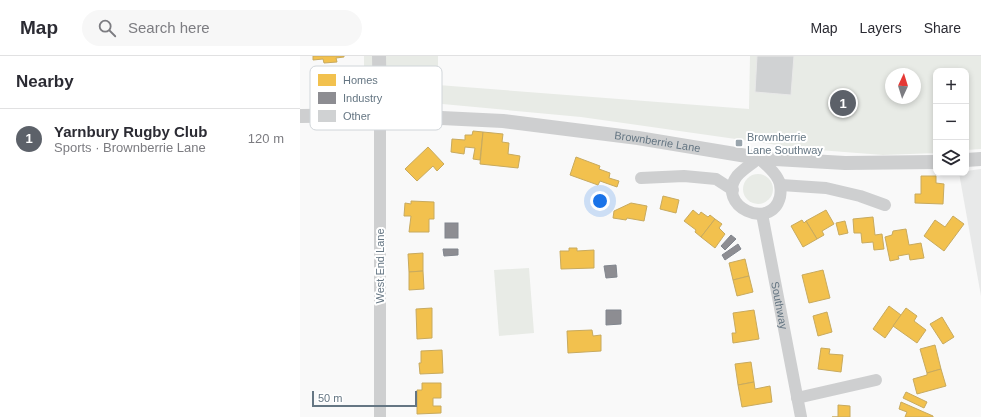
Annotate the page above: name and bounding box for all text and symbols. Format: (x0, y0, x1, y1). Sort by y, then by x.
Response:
search box (82, 10, 362, 46)
text: Map (20, 17, 58, 38)
icon: search (96, 17, 118, 39)
text: Search here (128, 19, 210, 36)
text: Map (810, 20, 838, 36)
text: Layers (860, 20, 902, 36)
text: Share (924, 20, 961, 36)
legend (310, 66, 442, 130)
north arrow (885, 68, 921, 104)
map controls (933, 68, 969, 176)
button: + (933, 68, 969, 104)
text: Nearby (16, 72, 74, 91)
text: Homes (343, 74, 378, 86)
pin: 1 (830, 88, 856, 118)
text: Industry (343, 92, 383, 104)
button: − (933, 104, 969, 140)
text: Other (343, 110, 371, 122)
text: Yarnbury Rugby Club (54, 123, 207, 140)
street label: Brownberrie Lane (614, 129, 701, 154)
text: 1 (25, 131, 33, 146)
text: 120 m (248, 131, 284, 146)
place label: Brownberrie Lane Southway (747, 131, 823, 156)
marker: Brownberrie Lane Southway (734, 138, 744, 148)
text: Sports · Brownberrie Lane (54, 140, 206, 155)
button: layers (933, 140, 969, 176)
your location (590, 191, 610, 211)
street label: West End Lane (374, 228, 386, 304)
street label: Southway (769, 280, 790, 331)
scale bar (312, 389, 417, 408)
text: 50 m (318, 392, 342, 404)

